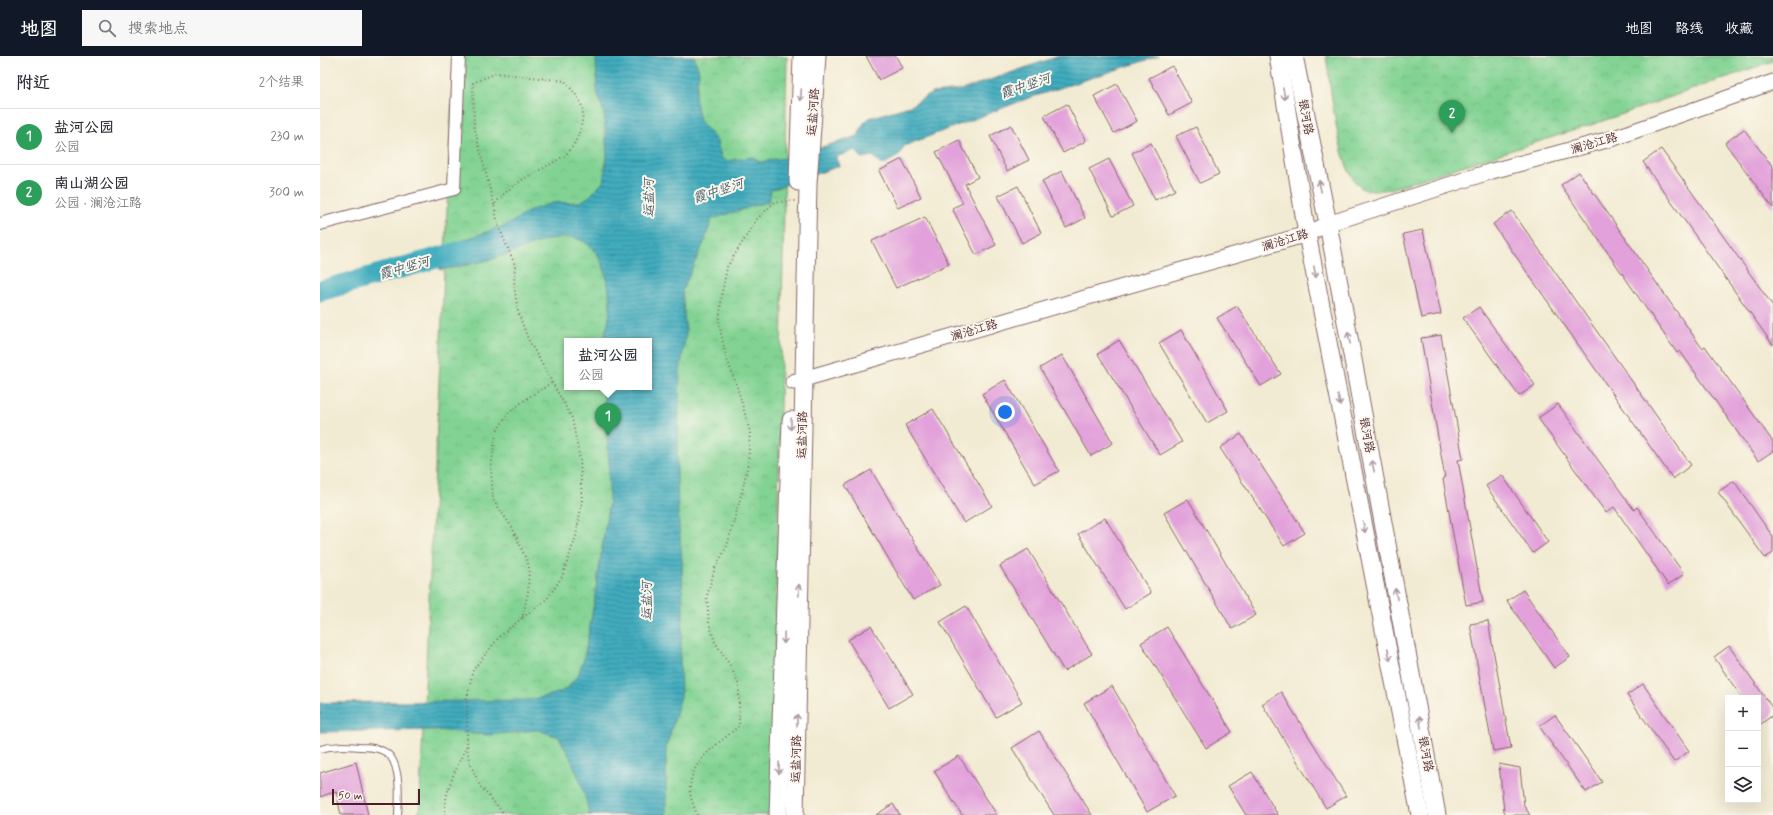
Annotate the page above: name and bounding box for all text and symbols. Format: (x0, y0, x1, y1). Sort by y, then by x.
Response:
search box (82, 10, 362, 46)
text: 地图 (20, 17, 58, 42)
icon: search (96, 17, 118, 39)
text: 搜索地点 (128, 19, 188, 39)
text: 地图 (1625, 20, 1653, 38)
text: 路线 (1675, 20, 1703, 38)
text: 收藏 (1725, 20, 1753, 38)
water label: 霞中竖河 (998, 69, 1055, 103)
text: 附近 (16, 72, 50, 94)
text: 2个结果 (259, 74, 304, 91)
one-way arrow (797, 88, 804, 101)
street label: 运盐河路 (804, 88, 824, 137)
one-way arrow (1280, 88, 1288, 101)
street label: 银河路 (1294, 98, 1316, 136)
pin: 2 (1439, 100, 1465, 133)
text: 盐河公园 (54, 118, 114, 138)
text: 1 (26, 128, 32, 145)
text: 230 m (270, 128, 304, 145)
street label: 澜沧江路 (1569, 130, 1620, 158)
text: 公园 (54, 139, 80, 156)
text: 南山湖公园 (54, 174, 129, 194)
water label: 霞中竖河 (691, 175, 748, 208)
water label: 运盐河 (641, 177, 658, 218)
one-way arrow (1316, 180, 1324, 193)
text: 2 (26, 184, 32, 201)
text: 300 m (269, 184, 304, 201)
text: 公园 · 澜沧江路 (54, 195, 142, 212)
street label: 澜沧江路 (1260, 226, 1311, 256)
water label: 霞中竖河 (377, 253, 434, 284)
one-way arrow (1311, 265, 1319, 278)
street label: 澜沧江路 (949, 317, 1000, 345)
one-way arrow (1344, 332, 1352, 345)
popup (564, 338, 652, 390)
text: 盐河公园 (578, 346, 638, 366)
text: 公园 (578, 367, 604, 384)
one-way arrow (1336, 393, 1344, 406)
your location (995, 402, 1015, 422)
pin: 1 (595, 403, 621, 436)
street label: 运盐河路 (795, 411, 811, 459)
street label: 银河路 (1355, 416, 1377, 454)
one-way arrow (787, 417, 795, 430)
one-way arrow (1368, 460, 1376, 473)
one-way arrow (1360, 521, 1368, 534)
water label: 运盐河 (639, 580, 656, 621)
one-way arrow (795, 584, 803, 597)
one-way arrow (1392, 588, 1400, 601)
one-way arrow (780, 631, 788, 644)
one-way arrow (1385, 648, 1393, 661)
map controls (1725, 695, 1761, 803)
button: + (1725, 695, 1761, 731)
one-way arrow (793, 714, 801, 727)
one-way arrow (1416, 715, 1424, 728)
button: − (1725, 731, 1761, 767)
street label: 运盐河路 (789, 735, 805, 783)
street label: 银河路 (1414, 735, 1436, 773)
one-way arrow (776, 761, 783, 774)
button: layers (1725, 767, 1761, 803)
scale bar (332, 787, 420, 806)
text: 50 m (338, 789, 363, 803)

